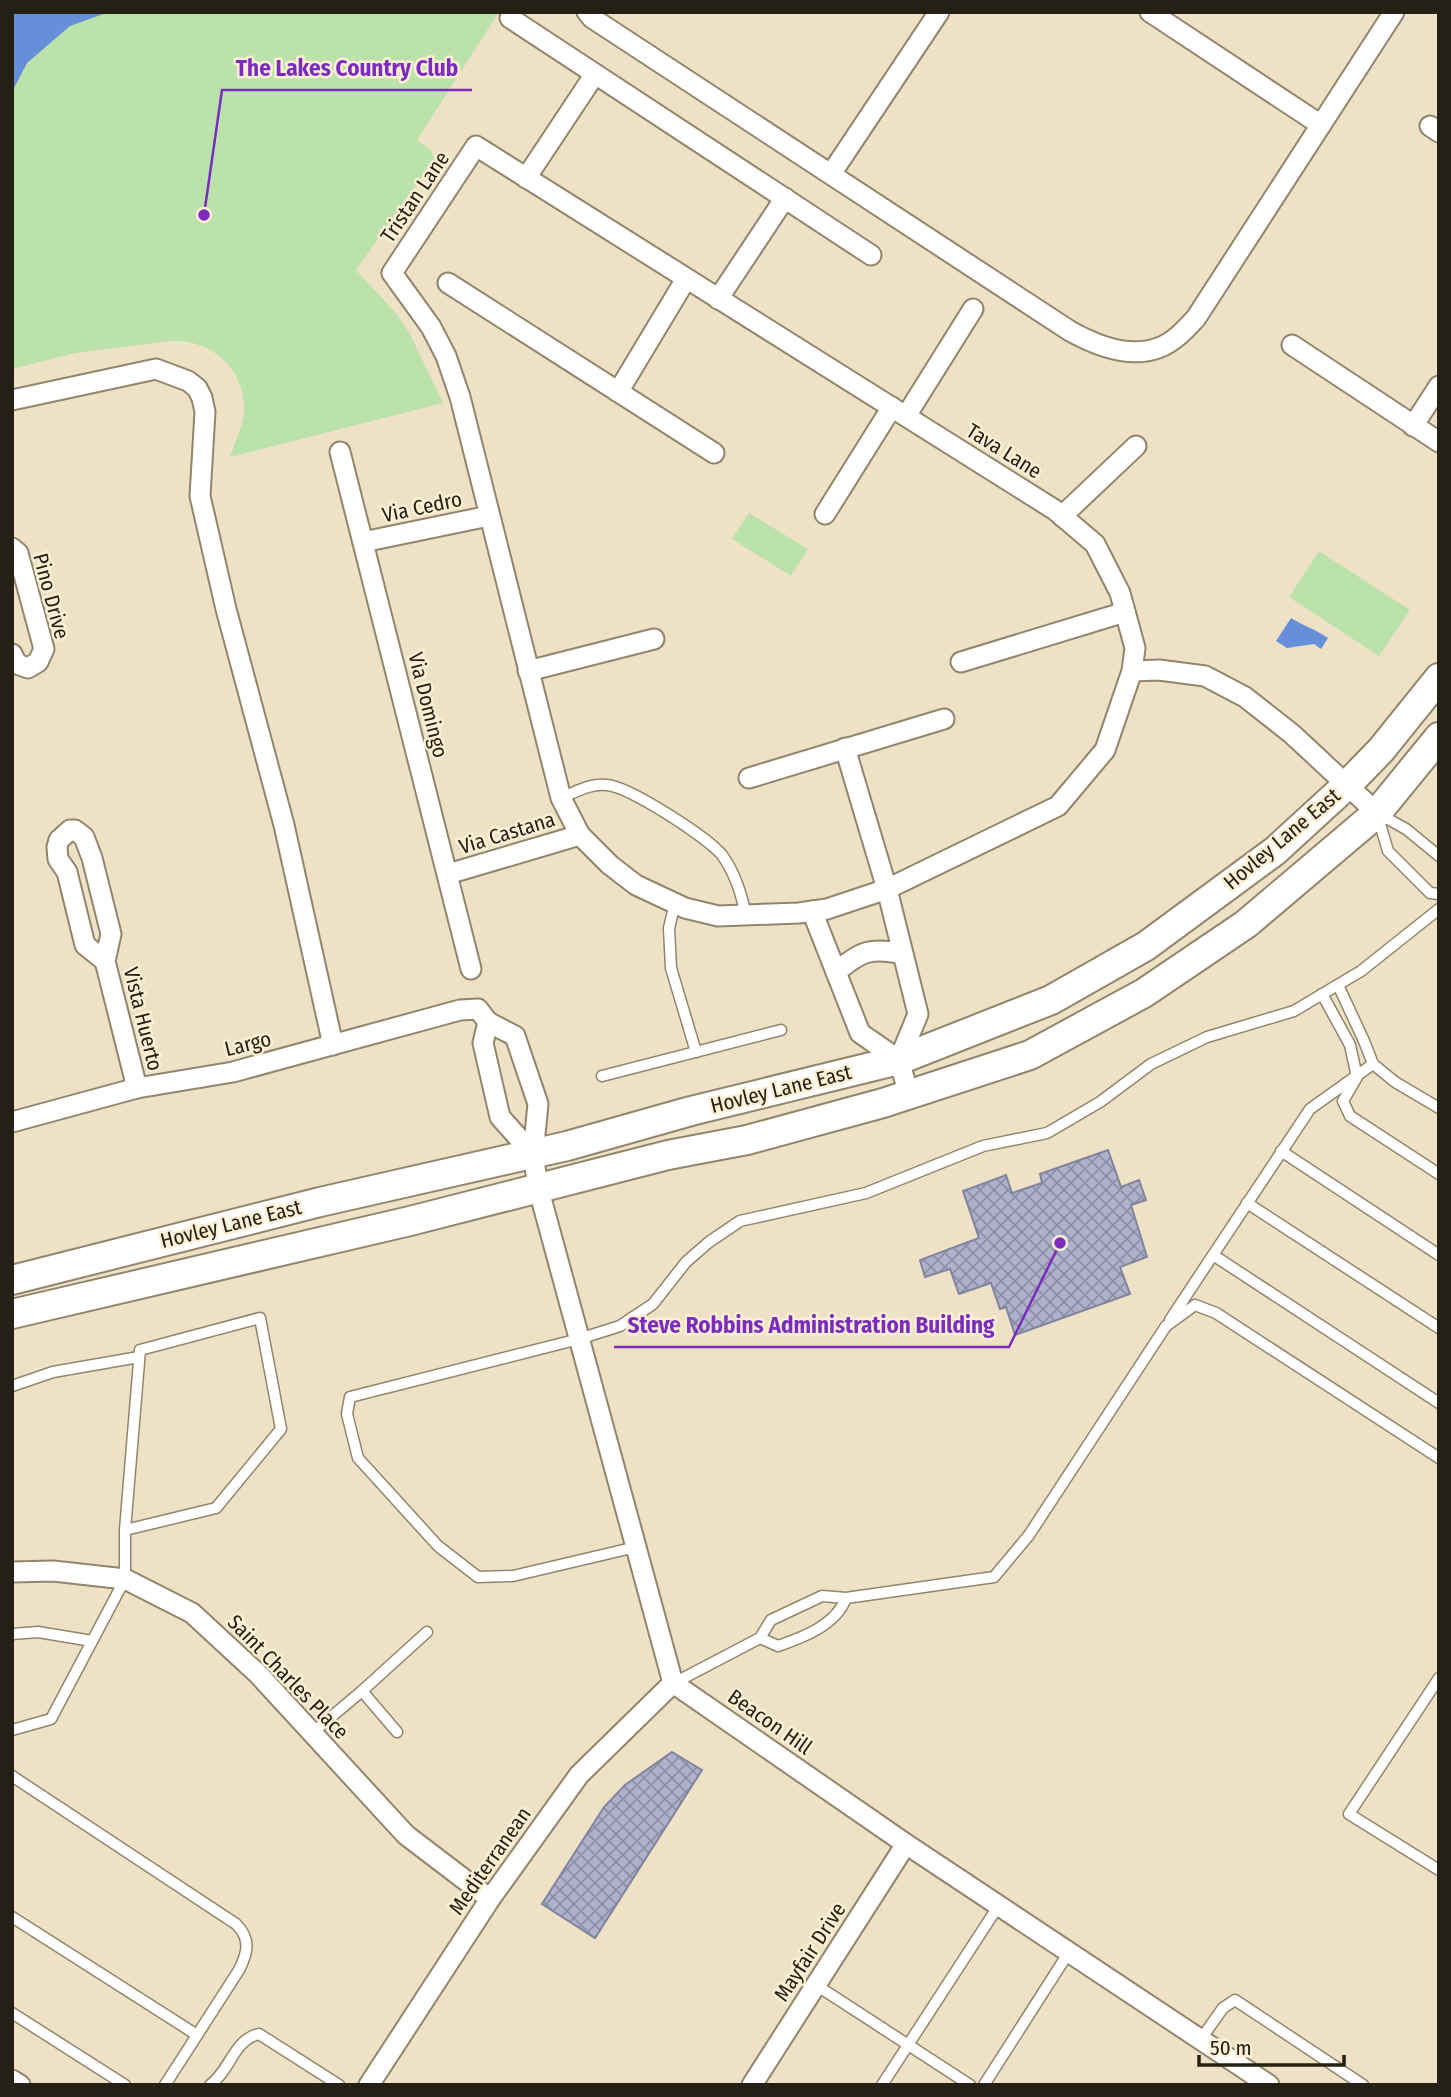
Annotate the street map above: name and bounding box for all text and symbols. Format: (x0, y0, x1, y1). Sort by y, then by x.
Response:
callout: The Lakes Country Club (222, 46, 472, 90)
text: The Lakes Country Club (236, 54, 458, 82)
street label: Tristan Lane (375, 146, 455, 248)
street label: Tava Lane (962, 418, 1046, 484)
street label: Via Cedro (380, 486, 464, 528)
street label: Pino Drive (27, 550, 75, 642)
street label: Via Domingo (402, 650, 454, 760)
street label: Hovley Lane East (1218, 783, 1346, 895)
street label: Via Castana (456, 806, 558, 860)
street label: Vista Huerto (118, 964, 168, 1074)
street label: Largo (222, 1026, 274, 1062)
street label: Hovley Lane East (708, 1059, 854, 1119)
street label: Hovley Lane East (158, 1194, 304, 1254)
callout: Steve Robbins Administration Building (614, 1303, 1009, 1347)
text: Steve Robbins Administration Building (628, 1311, 995, 1339)
street label: Saint Charles Place (222, 1609, 354, 1745)
street label: Beacon Hill (723, 1684, 817, 1761)
street label: Mediterranean (443, 1802, 537, 1920)
street label: Mayfair Drive (768, 1898, 852, 2006)
scale bar (1199, 2024, 1344, 2068)
text: 50 m (1210, 2035, 1252, 2061)

